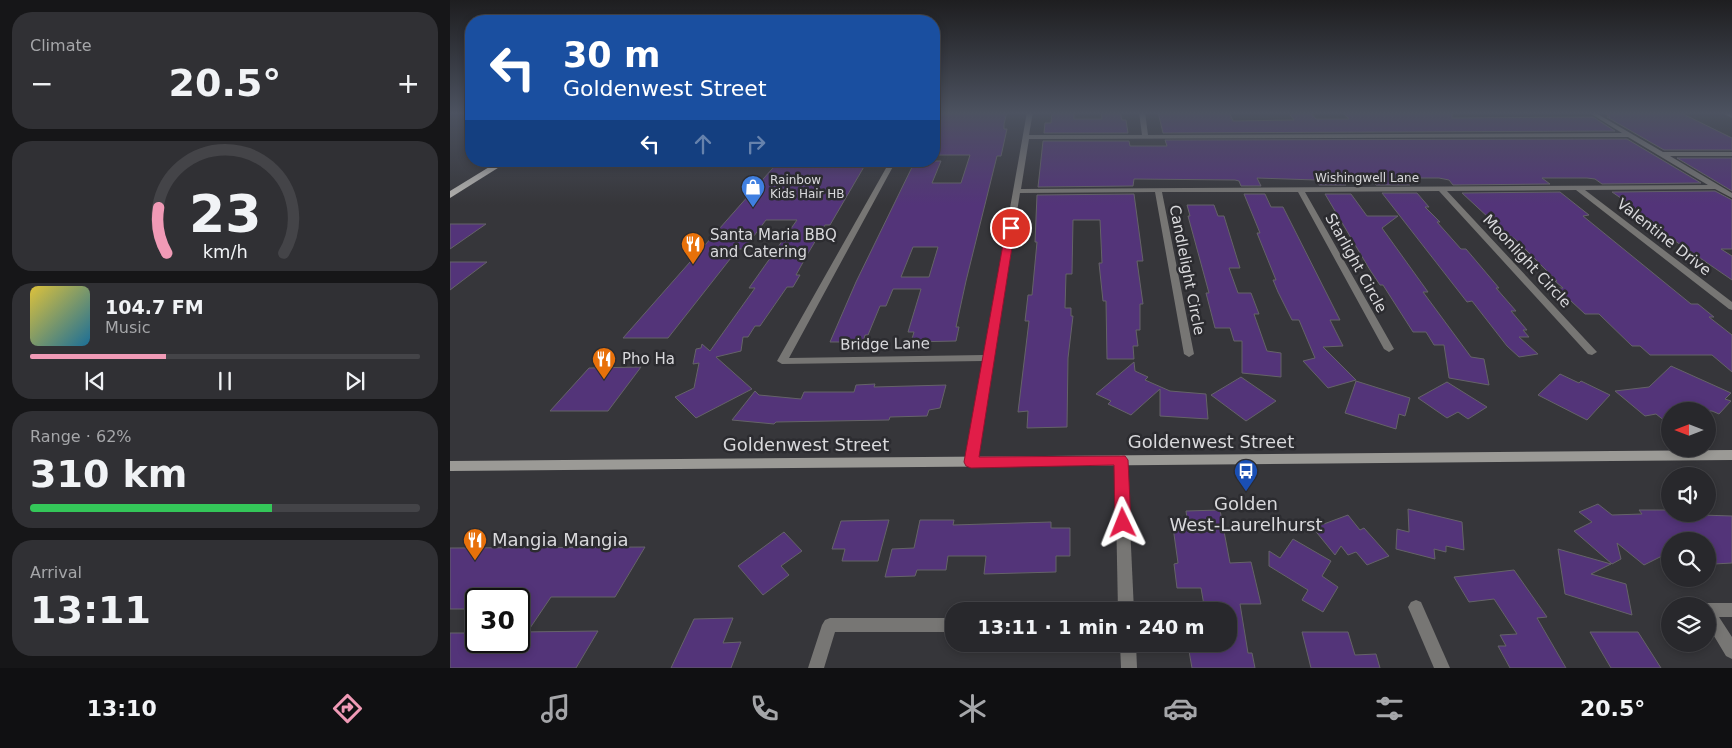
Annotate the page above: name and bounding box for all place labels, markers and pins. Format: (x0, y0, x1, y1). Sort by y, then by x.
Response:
place label: Rainbow Kids Hair HB (770, 173, 845, 201)
shop icon: Rainbow Kids Hair HB (740, 174, 766, 208)
pin (990, 207, 1032, 249)
place label: Santa Maria BBQ and Catering (710, 226, 837, 261)
restaurant icon: Santa Maria BBQ and Catering (680, 231, 706, 265)
restaurant icon: Pho Ha (591, 346, 617, 380)
place label: Pho Ha (622, 350, 675, 368)
bus stop icon: Golden West-Laurelhurst (1233, 458, 1259, 492)
place label: Golden West-Laurelhurst (1170, 493, 1322, 535)
restaurant icon: Mangia Mangia (462, 527, 488, 561)
place label: Mangia Mangia (492, 529, 629, 550)

